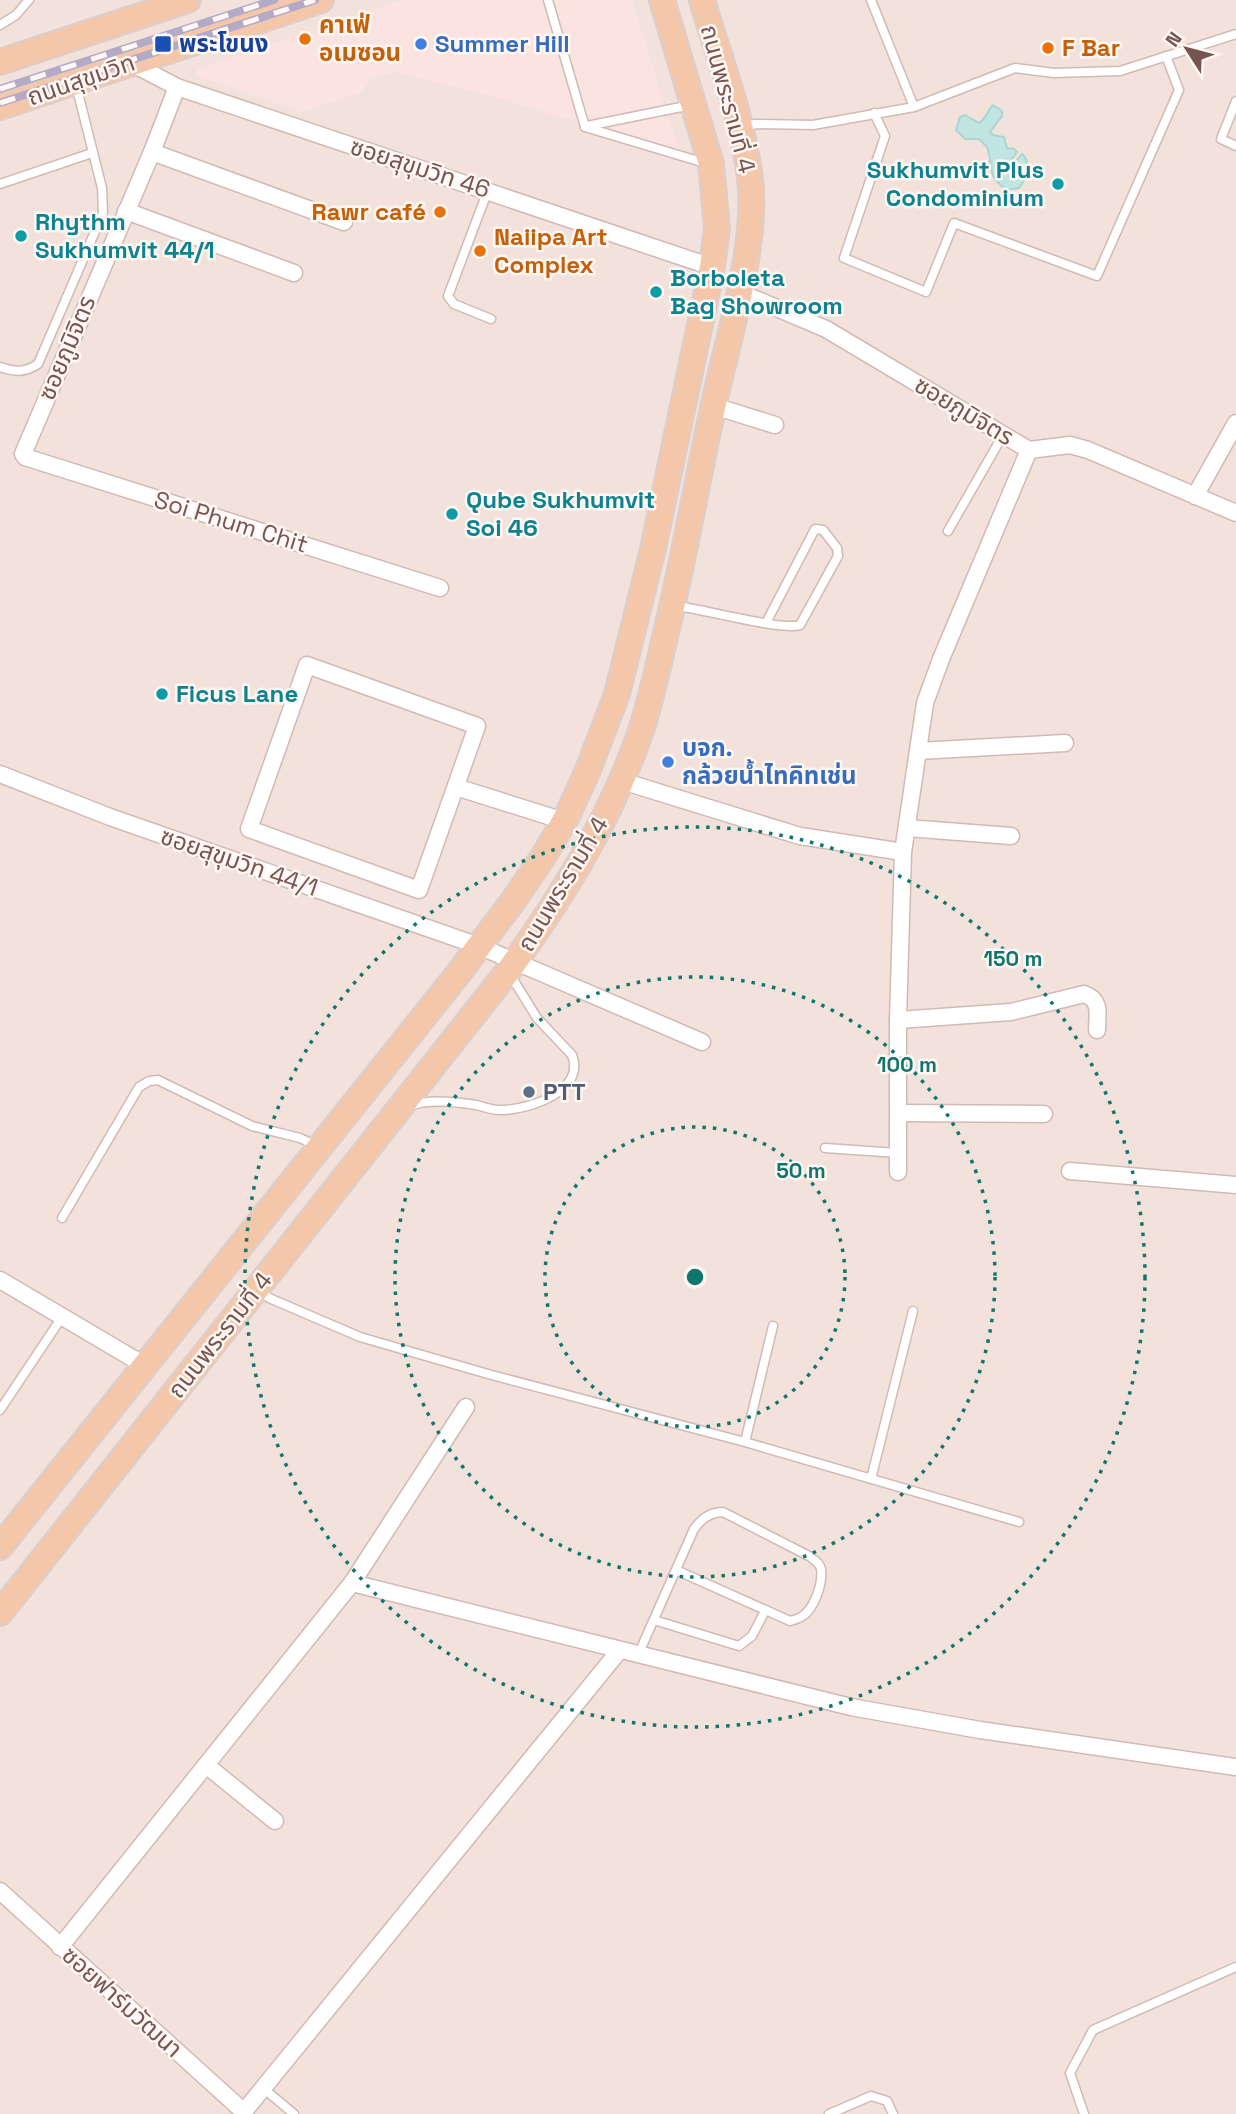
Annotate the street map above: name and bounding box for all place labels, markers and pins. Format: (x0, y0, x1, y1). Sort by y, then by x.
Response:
place label: คาเฟ่ อเมซอน (319, 9, 401, 68)
place label: พระโขนง (179, 28, 269, 59)
place label: Summer Hill (435, 28, 570, 59)
marker: คาเฟ่ อเมซอน (297, 31, 313, 47)
place label: F Bar (1062, 32, 1120, 63)
marker: พระโขนง (153, 34, 173, 54)
marker: Summer Hill (413, 36, 429, 52)
marker: F Bar (1040, 40, 1056, 56)
place label: Sukhumvit Plus Condominium (867, 154, 1044, 213)
marker: Sukhumvit Plus Condominium (1050, 176, 1066, 192)
place label: Rawr café (312, 196, 426, 227)
marker: Rawr café (432, 204, 448, 220)
place label: Rhythm Sukhumvit 44/1 (35, 206, 215, 265)
place label: Naiipa Art Complex (494, 221, 607, 280)
marker: Rhythm Sukhumvit 44/1 (13, 228, 29, 244)
marker: Naiipa Art Complex (472, 243, 488, 259)
place label: Borboleta Bag Showroom (670, 262, 843, 321)
marker: Borboleta Bag Showroom (648, 284, 664, 300)
place label: Qube Sukhumvit Soi 46 (466, 484, 655, 543)
marker: Qube Sukhumvit Soi 46 (444, 506, 460, 522)
place label: Ficus Lane (176, 678, 298, 709)
marker: Ficus Lane (154, 686, 170, 702)
place label: บจก. กล้วยน้ำไทคิทเช่น (682, 732, 857, 791)
marker: บจก. กล้วยน้ำไทคิทเช่น (660, 754, 676, 770)
place label: PTT (543, 1076, 586, 1107)
marker: PTT (521, 1084, 537, 1100)
centre of rings (683, 1265, 707, 1289)

